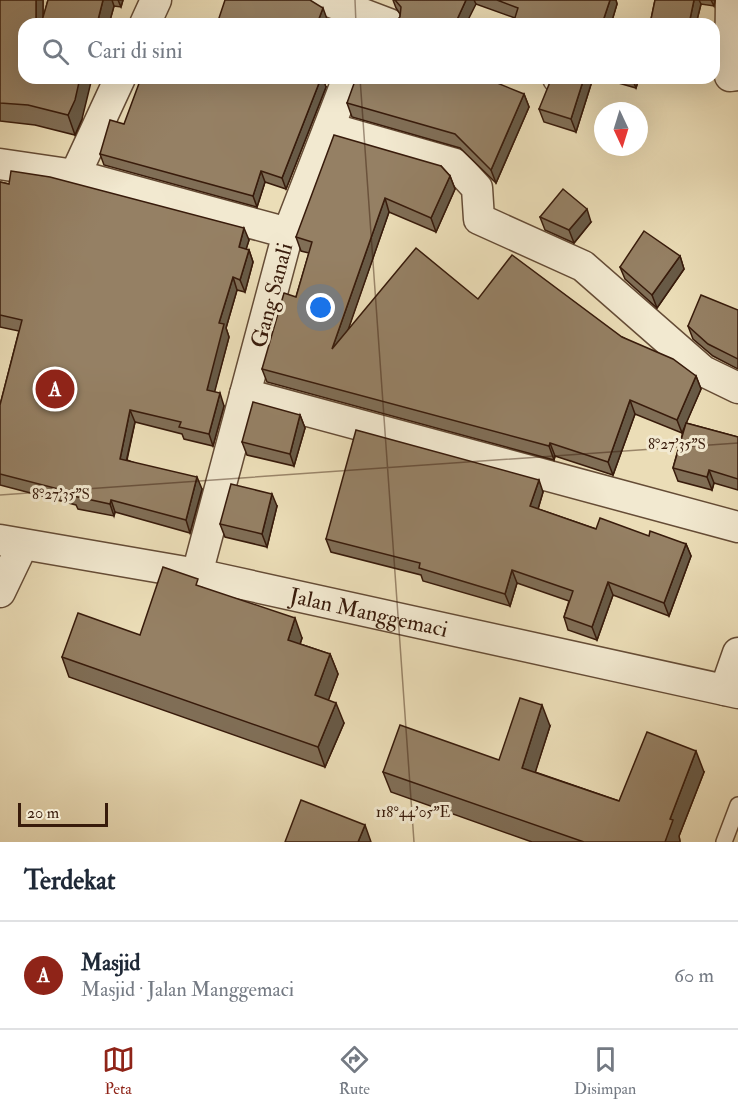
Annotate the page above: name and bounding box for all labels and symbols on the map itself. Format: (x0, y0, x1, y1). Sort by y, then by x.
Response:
north arrow (594, 102, 648, 156)
street label: Gang Sanali (245, 240, 299, 351)
your location (306, 293, 335, 322)
pin: A (36, 366, 74, 412)
text: 8°27'35"S (648, 435, 706, 454)
text: 8°27'35"S (32, 485, 90, 504)
street label: Jalan Manggemaci (286, 582, 451, 644)
scale bar (18, 800, 108, 828)
text: 118°44'05"E (376, 803, 451, 822)

